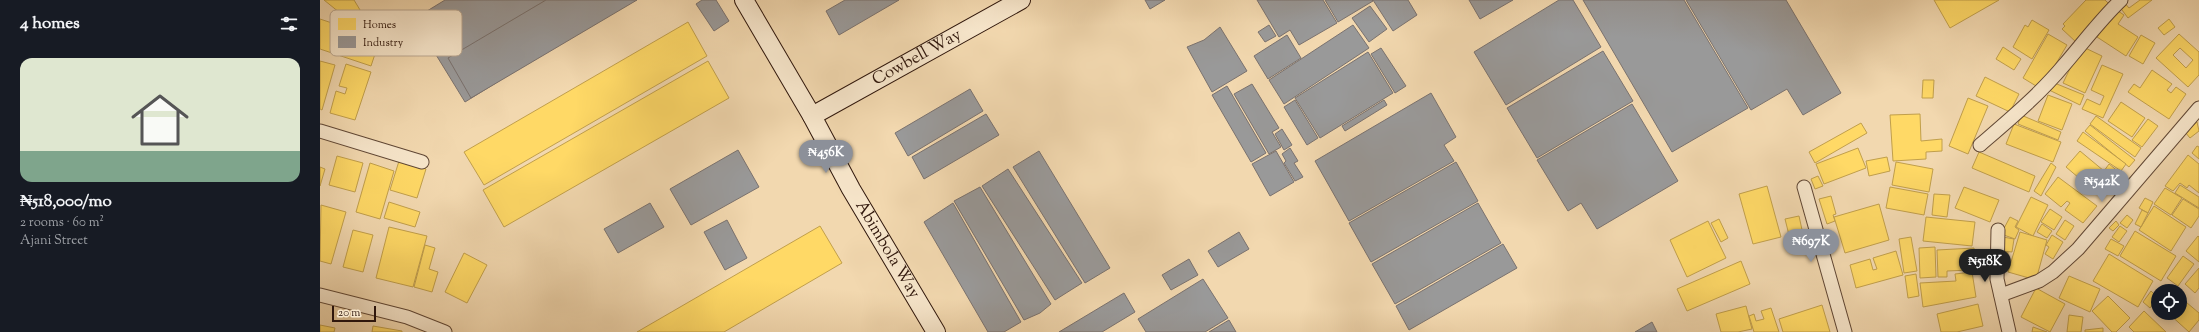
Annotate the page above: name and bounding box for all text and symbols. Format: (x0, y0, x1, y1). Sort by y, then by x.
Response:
legend (330, 10, 462, 56)
text: 4 homes (20, 12, 80, 36)
icon: filters (278, 13, 300, 35)
text: Homes (363, 17, 396, 33)
street label: Cowbell Way (868, 23, 966, 92)
text: Industry (363, 35, 404, 51)
icon: home (124, 84, 196, 156)
pin: ₦456K (798, 140, 854, 174)
text: ₦456K (808, 144, 844, 162)
pin: ₦542K (2074, 169, 2130, 203)
text: ₦542K (2084, 173, 2120, 191)
text: ₦518,000/mo (20, 190, 112, 214)
street label: Abimbola Way (849, 196, 926, 304)
text: 2 rooms · 60 m² (20, 214, 104, 232)
pin: ₦697K (1783, 229, 1839, 263)
text: Ajani Street (20, 232, 88, 250)
text: ₦697K (1792, 233, 1830, 251)
pin: ₦518K (1957, 249, 2013, 283)
text: ₦518K (1968, 253, 2002, 271)
map controls (2151, 284, 2187, 320)
button: locate (2151, 284, 2187, 320)
scale bar (332, 304, 376, 323)
text: 20 m (338, 305, 360, 321)

